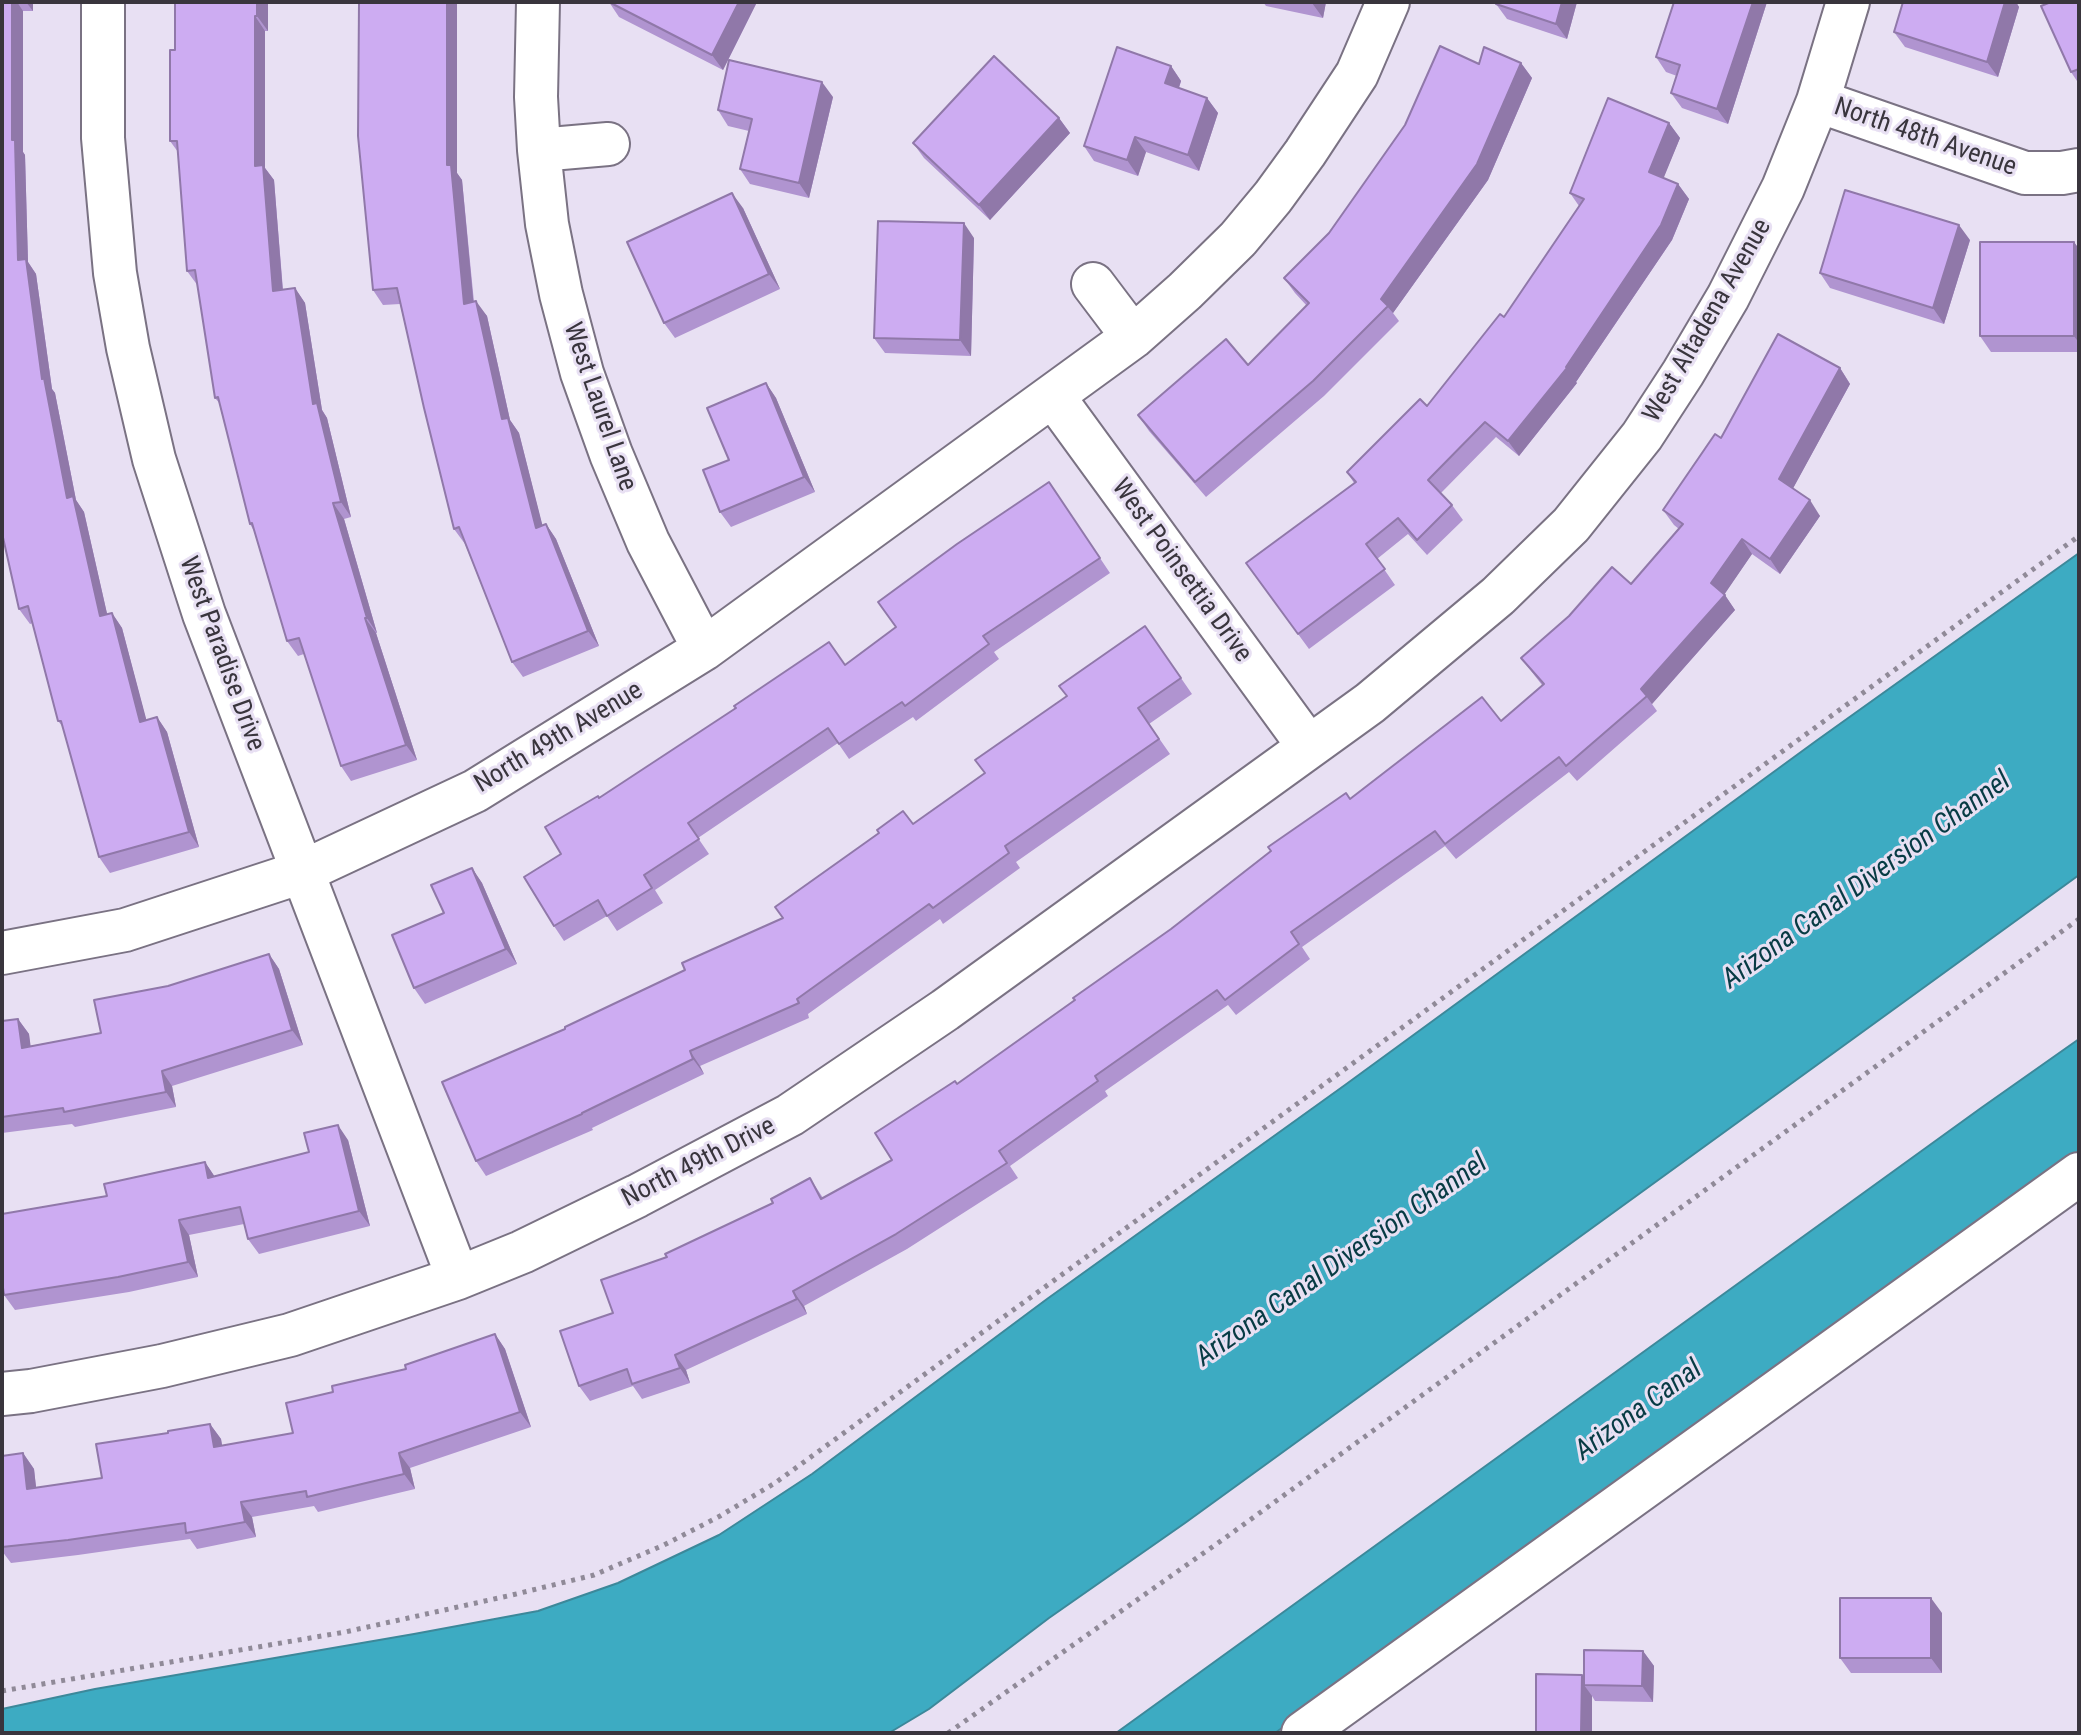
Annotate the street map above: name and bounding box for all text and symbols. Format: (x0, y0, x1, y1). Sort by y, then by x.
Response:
street label: North 48th Avenue (1830, 92, 2020, 184)
street label: West Altadena Avenue (1637, 214, 1779, 428)
street label: West Laurel Lane (556, 319, 642, 495)
street label: West Poinsettia Drive (1104, 473, 1258, 669)
street label: West Paradise Drive (171, 553, 271, 755)
street label: North 49th Avenue (469, 676, 649, 800)
water label: Arizona Canal Diversion Channel (1716, 765, 2018, 997)
street label: North 49th Drive (617, 1111, 781, 1215)
water label: Arizona Canal Diversion Channel (1190, 1147, 1494, 1375)
water label: Arizona Canal (1569, 1354, 1709, 1468)

